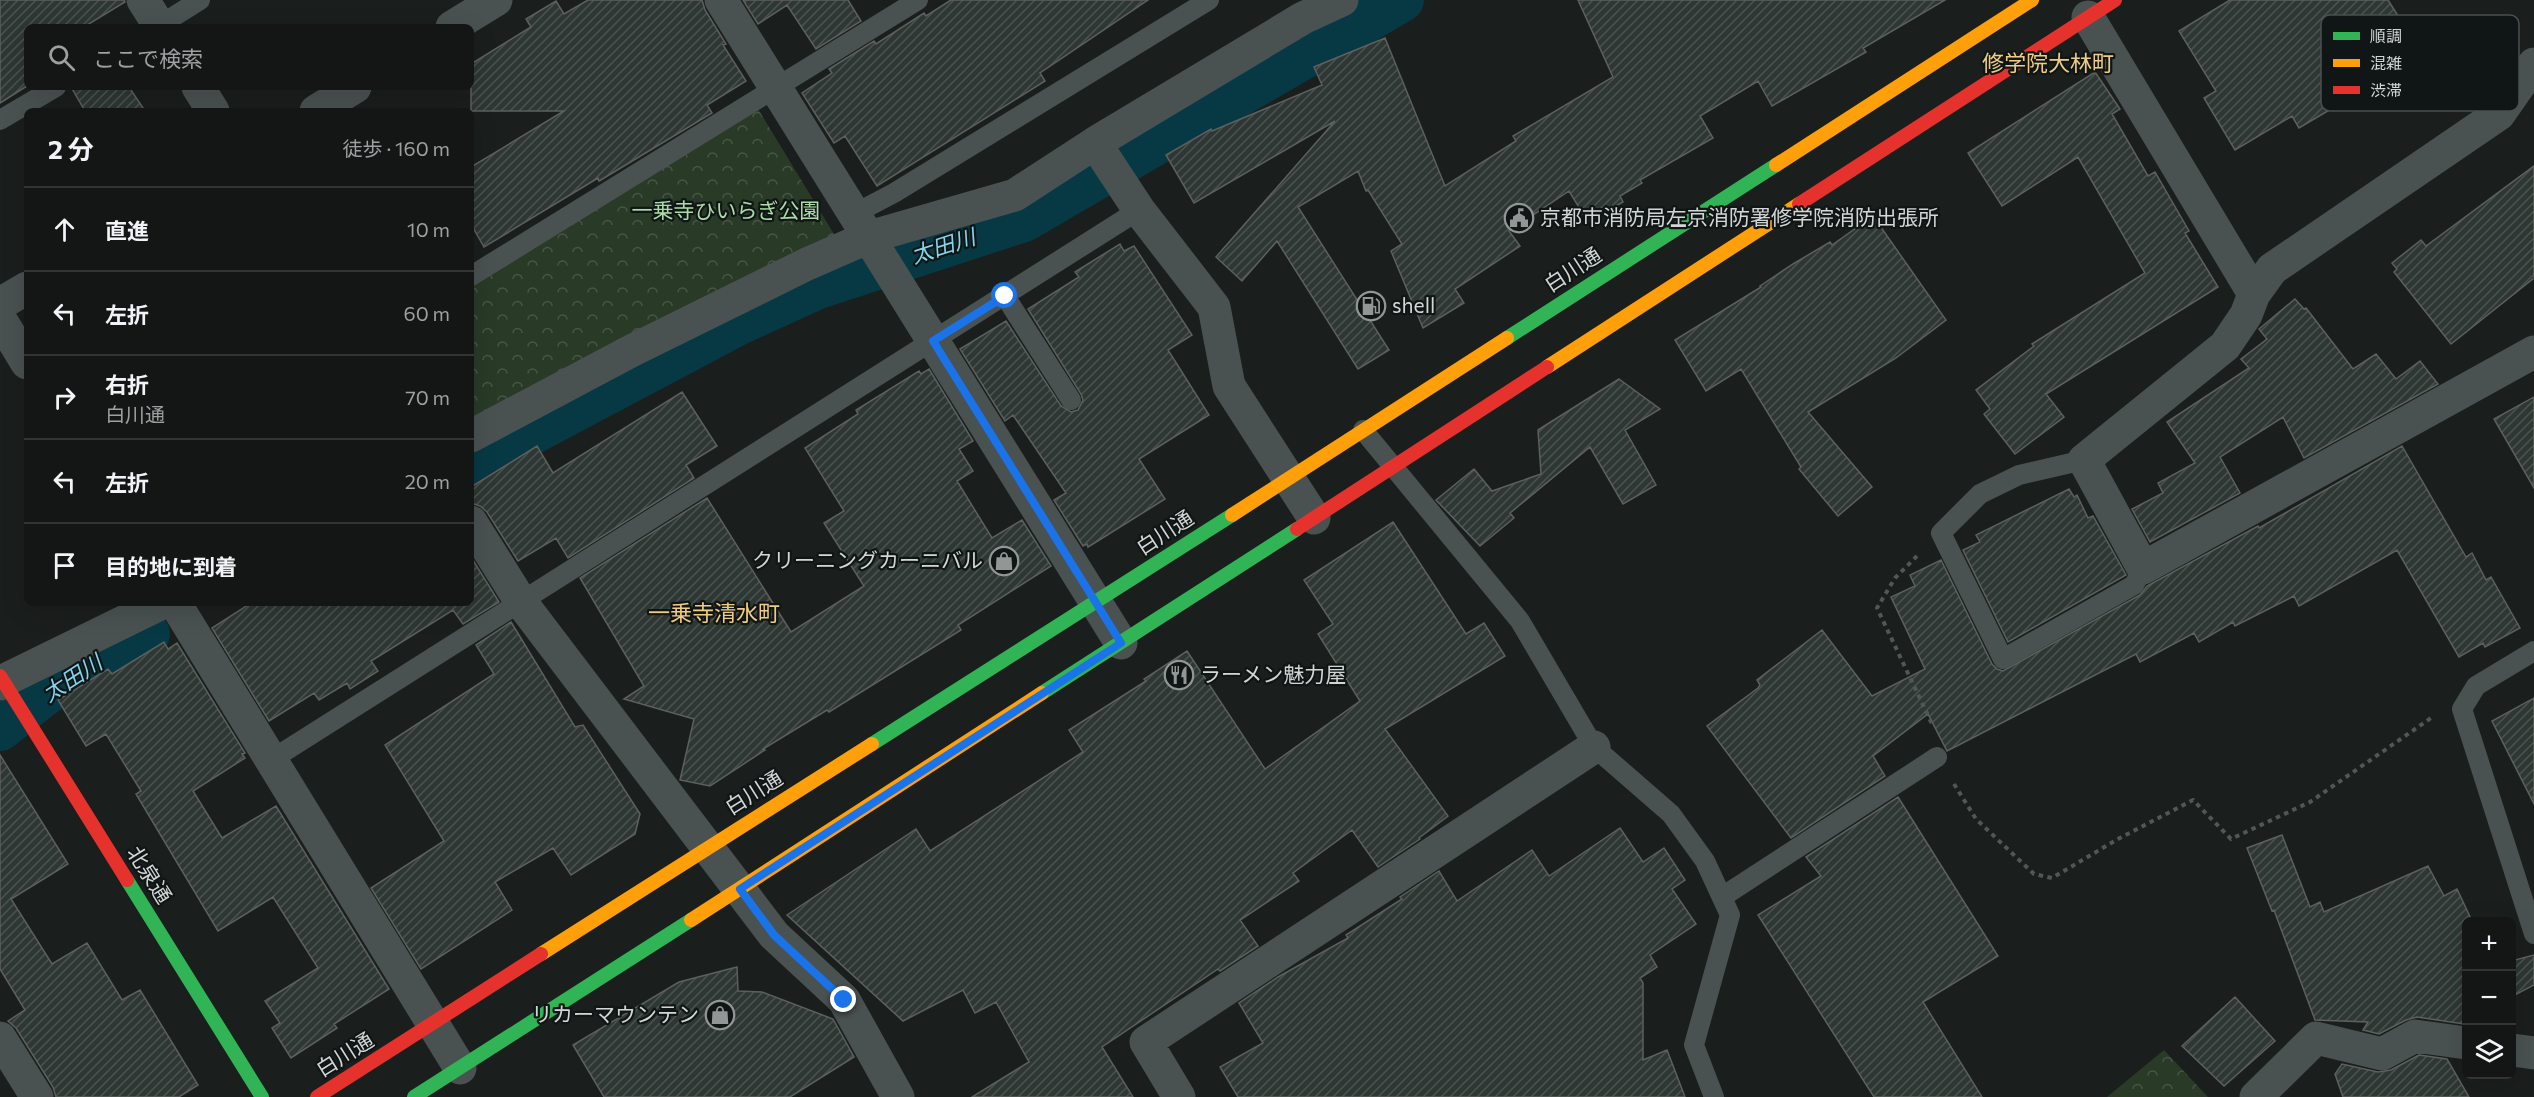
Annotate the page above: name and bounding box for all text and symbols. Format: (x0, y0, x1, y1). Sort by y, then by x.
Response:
legend (2321, 15, 2519, 111)
search box (24, 24, 474, 90)
text: 順調 (2370, 26, 2402, 45)
icon: search (45, 41, 78, 74)
text: ここで検索 (93, 45, 203, 72)
district label: 修学院大林町 (1982, 49, 2114, 76)
text: 混雑 (2370, 53, 2402, 72)
text: 渋滞 (2370, 80, 2402, 99)
text: 2 分 (48, 133, 94, 164)
text: 徒歩 · 160 m (343, 136, 450, 160)
park label: 一乗寺ひいらぎ公園 (632, 197, 821, 222)
public building icon: 京都市消防局左京消防署修学院消防出張所 (1503, 202, 1535, 234)
place label: 京都市消防局左京消防署修学院消防出張所 (1540, 204, 1939, 229)
icon: ahead (48, 213, 81, 246)
text: 直進 (105, 217, 149, 244)
text: 10 m (407, 217, 450, 241)
water label: 太田川 (907, 222, 980, 269)
street label: 白川通 (1539, 241, 1605, 296)
route start (991, 282, 1017, 308)
fuel station icon: shell (1355, 290, 1387, 322)
place label: shell (1392, 292, 1435, 317)
icon: left (48, 297, 81, 330)
text: 左折 (105, 301, 149, 328)
text: 60 m (404, 301, 450, 325)
text: 右折 (105, 371, 149, 398)
icon: right (48, 381, 81, 414)
text: 70 m (405, 385, 450, 409)
text: 白川通 (105, 402, 165, 426)
icon: left (48, 465, 81, 498)
text: 左折 (105, 469, 149, 496)
text: 20 m (405, 469, 450, 493)
street label: 白川通 (1131, 504, 1197, 559)
shop icon: クリーニングカーニバル (988, 545, 1020, 577)
place label: クリーニングカーニバル (752, 547, 983, 572)
icon: arrive (48, 549, 81, 582)
text: 目的地に到着 (105, 553, 237, 580)
district label: 一乗寺清水町 (648, 599, 780, 626)
water label: 太田川 (37, 647, 108, 707)
restaurant icon: ラーメン魅力屋 (1163, 659, 1195, 691)
place label: ラーメン魅力屋 (1200, 661, 1346, 686)
street label: 白川通 (720, 764, 787, 819)
street label: 北泉通 (123, 841, 178, 908)
map controls (2462, 917, 2516, 1079)
button: + (2462, 917, 2516, 971)
button: − (2462, 971, 2516, 1025)
route end (830, 986, 856, 1012)
shop icon: リカーマウンテン (704, 999, 736, 1031)
place label: リカーマウンテン (531, 1001, 699, 1026)
button: layers (2462, 1025, 2516, 1079)
street label: 白川通 (311, 1026, 378, 1081)

